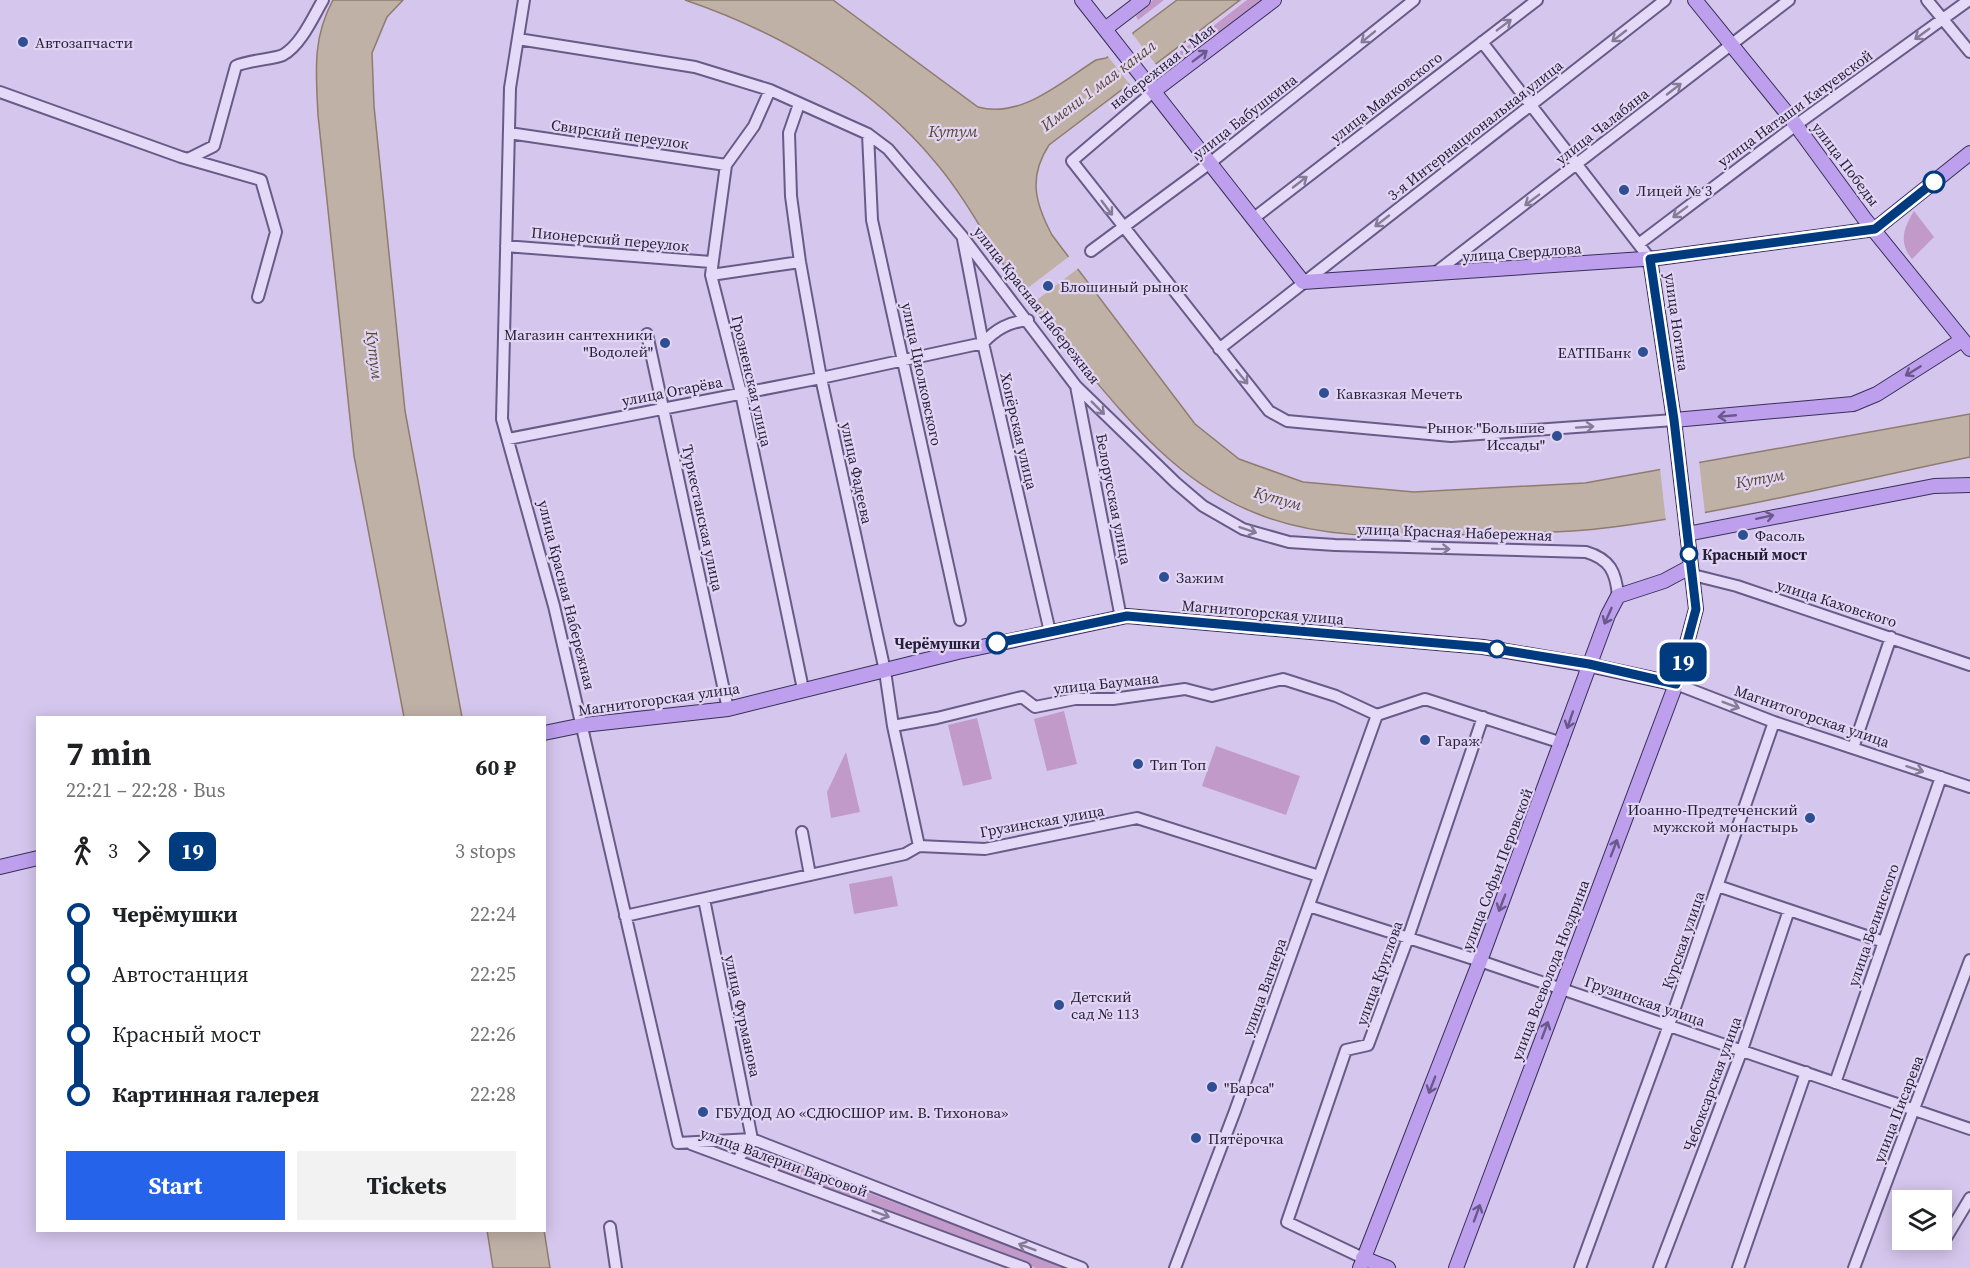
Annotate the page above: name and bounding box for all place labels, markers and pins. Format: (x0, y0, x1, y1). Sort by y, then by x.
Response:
place label: Автозапчасти (35, 32, 133, 53)
marker: Автозапчасти (16, 35, 30, 49)
unlabelled marker (1923, 171, 1945, 193)
place label: Лицей № 3 (1636, 180, 1712, 201)
marker: Лицей № 3 (1617, 183, 1631, 197)
place label: Блошиный рынок (1060, 276, 1189, 297)
marker: Блошиный рынок (1041, 279, 1055, 293)
place label: Магазин сантехники "Водолей" (504, 324, 653, 362)
marker: Магазин сантехники "Водолей" (658, 336, 672, 350)
place label: ЕАТПБанк (1558, 342, 1632, 363)
marker: ЕАТПБанк (1636, 345, 1650, 359)
place label: Кавказкая Мечеть (1336, 383, 1463, 404)
marker: Кавказкая Мечеть (1317, 386, 1331, 400)
place label: Рынок "Большие Иссады" (1427, 417, 1545, 455)
marker: Рынок "Большие Иссады" (1550, 429, 1564, 443)
place label: Фасоль (1755, 525, 1805, 546)
marker: Фасоль (1736, 528, 1750, 542)
place label: Красный мост (1702, 544, 1808, 565)
marker: Красный мост (1680, 545, 1698, 563)
place label: Зажим (1176, 567, 1224, 588)
marker: Зажим (1157, 570, 1171, 584)
marker: Черёмушки (986, 632, 1008, 654)
place label: Черёмушки (894, 633, 980, 654)
unlabelled marker (1488, 640, 1506, 658)
place label: Гараж (1437, 730, 1481, 751)
marker: Гараж (1418, 733, 1432, 747)
place label: Тип Топ (1150, 754, 1207, 775)
marker: Тип Топ (1131, 757, 1145, 771)
place label: Иоанно-Предтеченский мужской монастырь (1627, 799, 1798, 837)
marker: Иоанно-Предтеченский мужской монастырь (1803, 811, 1817, 825)
place label: Детский сад № 113 (1071, 986, 1139, 1024)
marker: Детский сад № 113 (1052, 998, 1066, 1012)
place label: "Барса" (1224, 1077, 1274, 1098)
marker: "Барса" (1205, 1080, 1219, 1094)
place label: ГБУДОД АО «СДЮСШОР им. В. Тихонова» (715, 1102, 1008, 1123)
marker: ГБУДОД АО «СДЮСШОР им. В. Тихонова» (696, 1105, 710, 1119)
place label: Пятёрочка (1208, 1128, 1284, 1149)
marker: Пятёрочка (1189, 1131, 1203, 1145)

